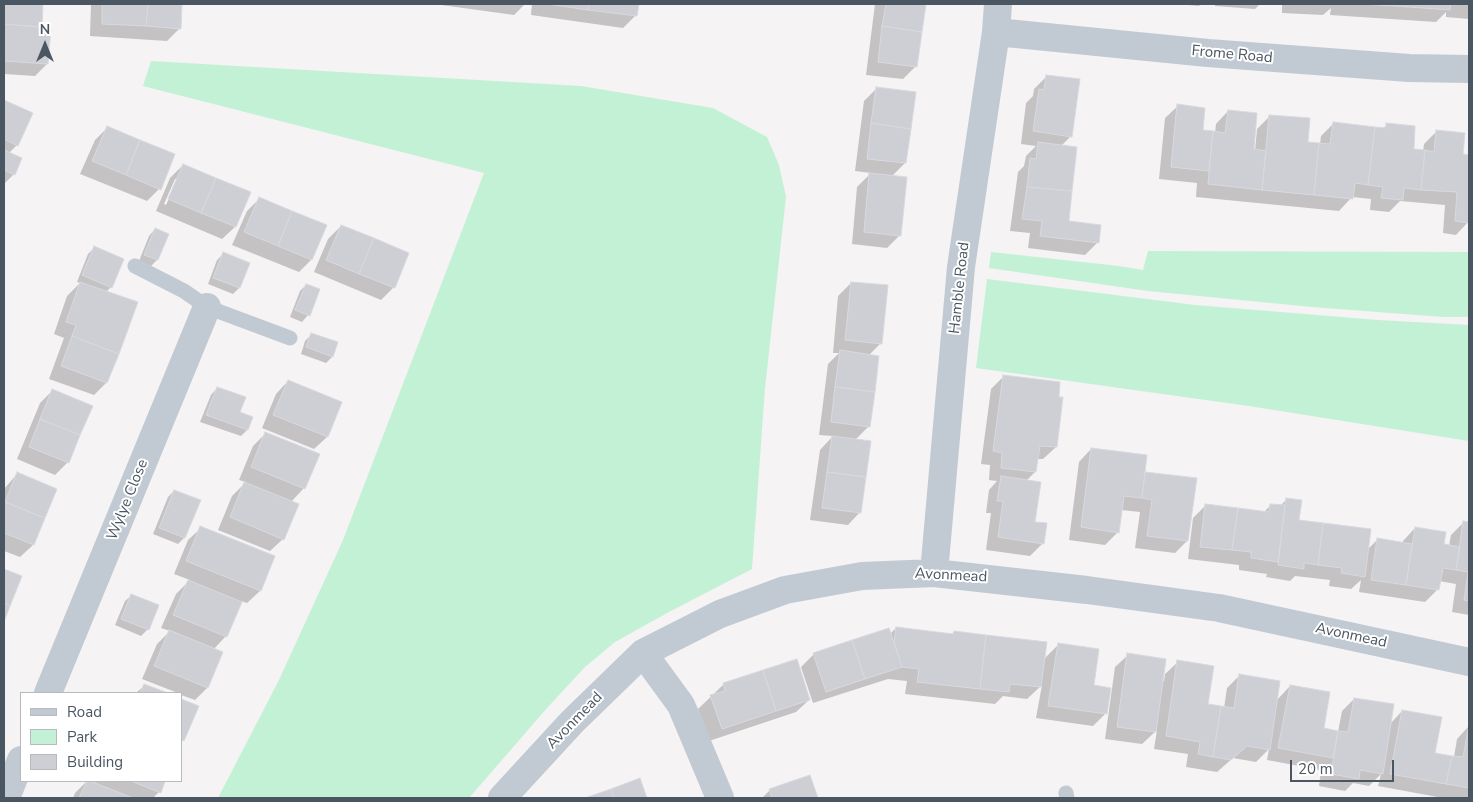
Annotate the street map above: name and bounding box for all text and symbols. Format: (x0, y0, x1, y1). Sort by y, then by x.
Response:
north arrow (20, 20, 70, 70)
text: N (40, 20, 50, 39)
street label: Frome Road (1191, 42, 1273, 68)
street label: Hamble Road (946, 241, 974, 335)
street label: Wylye Close (104, 457, 152, 543)
street label: Avonmead (914, 565, 988, 587)
street label: Avonmead (1314, 620, 1388, 652)
street label: Avonmead (543, 689, 607, 753)
legend (20, 692, 182, 782)
text: Road (67, 702, 102, 722)
text: Park (67, 727, 97, 747)
scale bar (1293, 750, 1397, 782)
text: Building (67, 752, 123, 772)
text: 20 m (1298, 759, 1333, 779)

